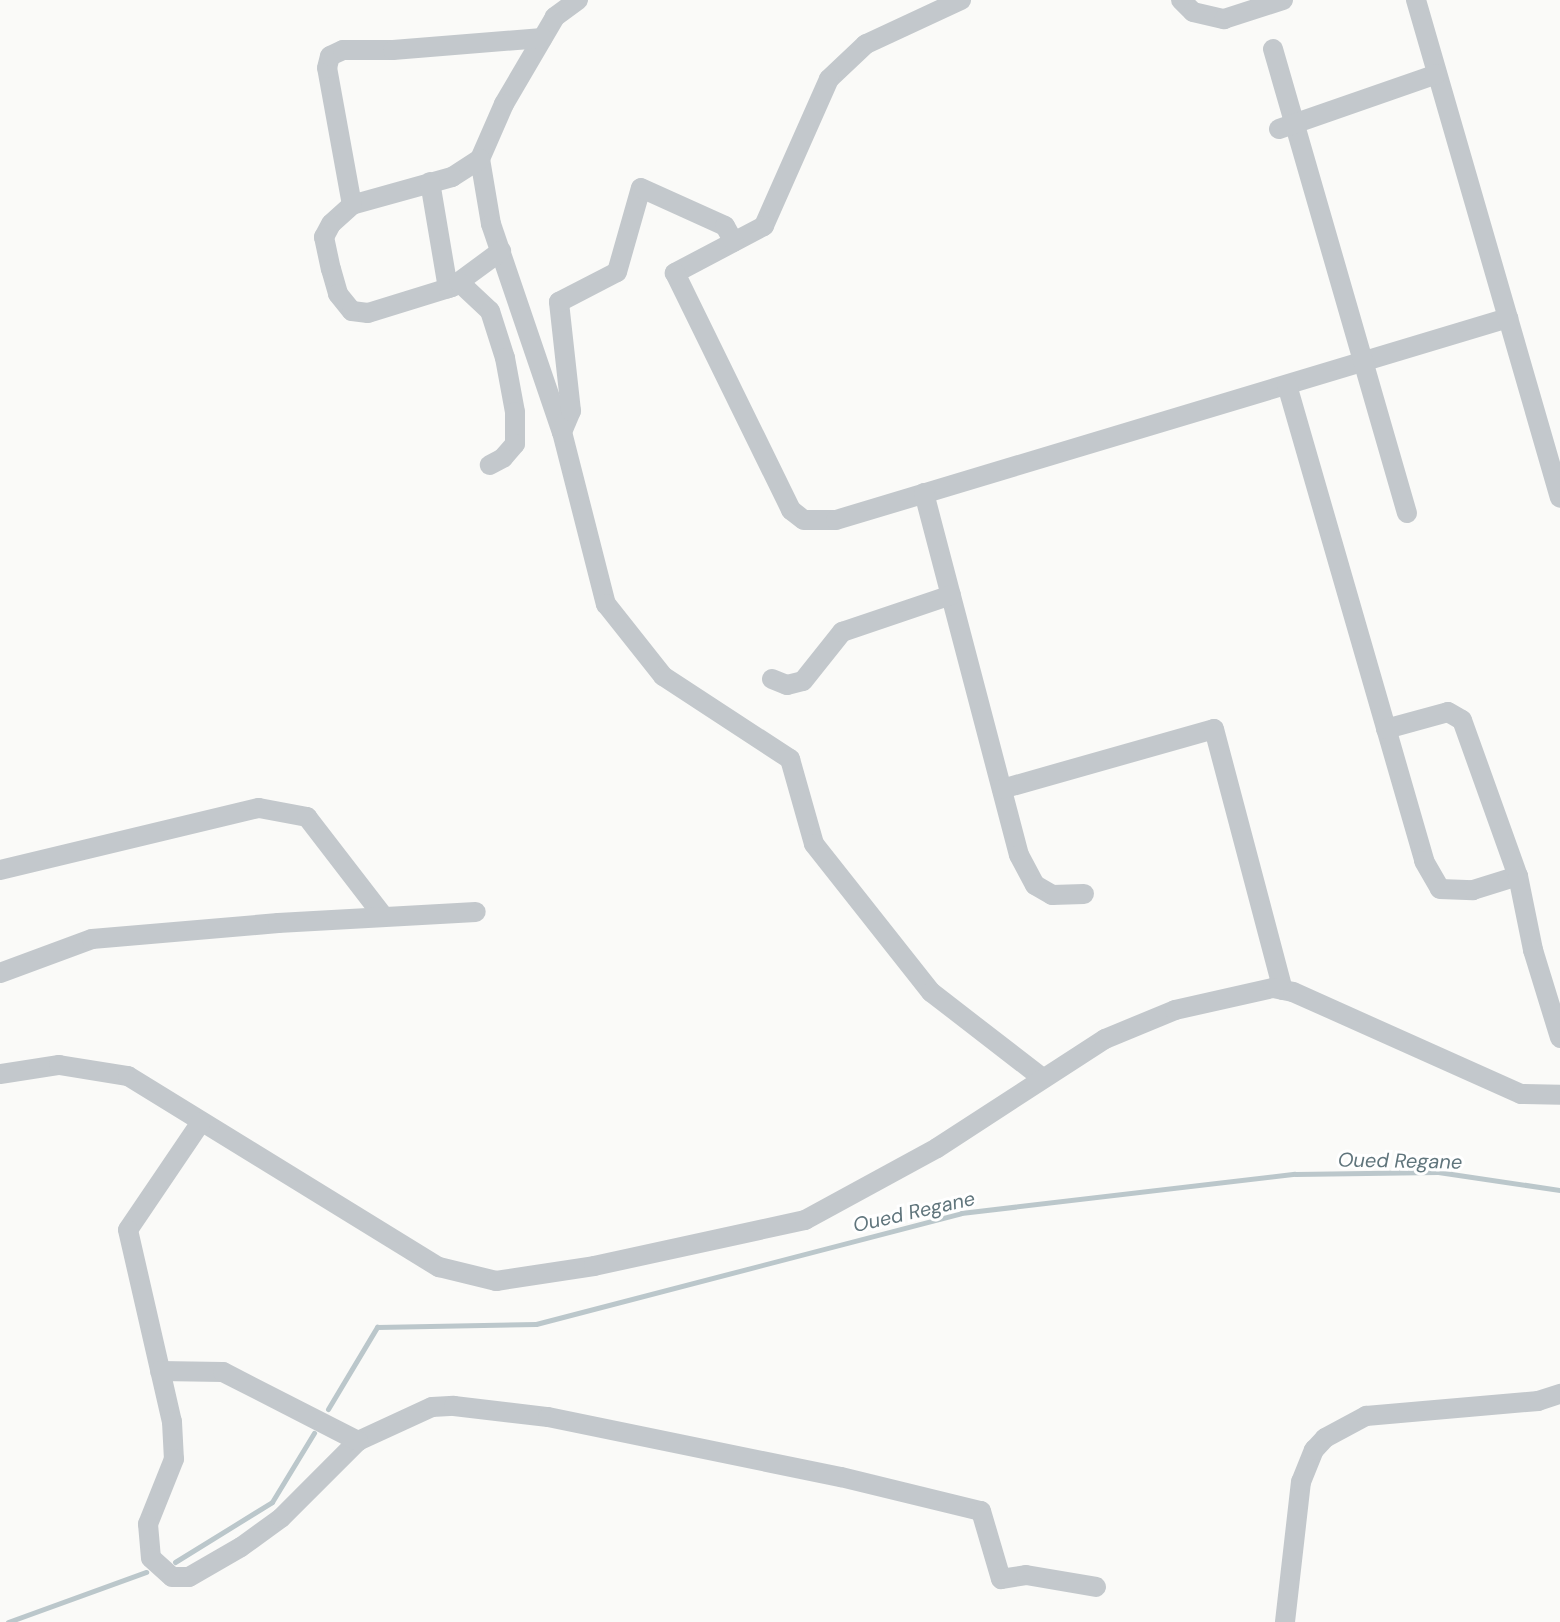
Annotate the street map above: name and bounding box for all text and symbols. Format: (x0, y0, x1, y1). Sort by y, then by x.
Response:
water label: Oued Regane (1338, 1148, 1462, 1174)
water label: Oued Regane (851, 1186, 977, 1238)

